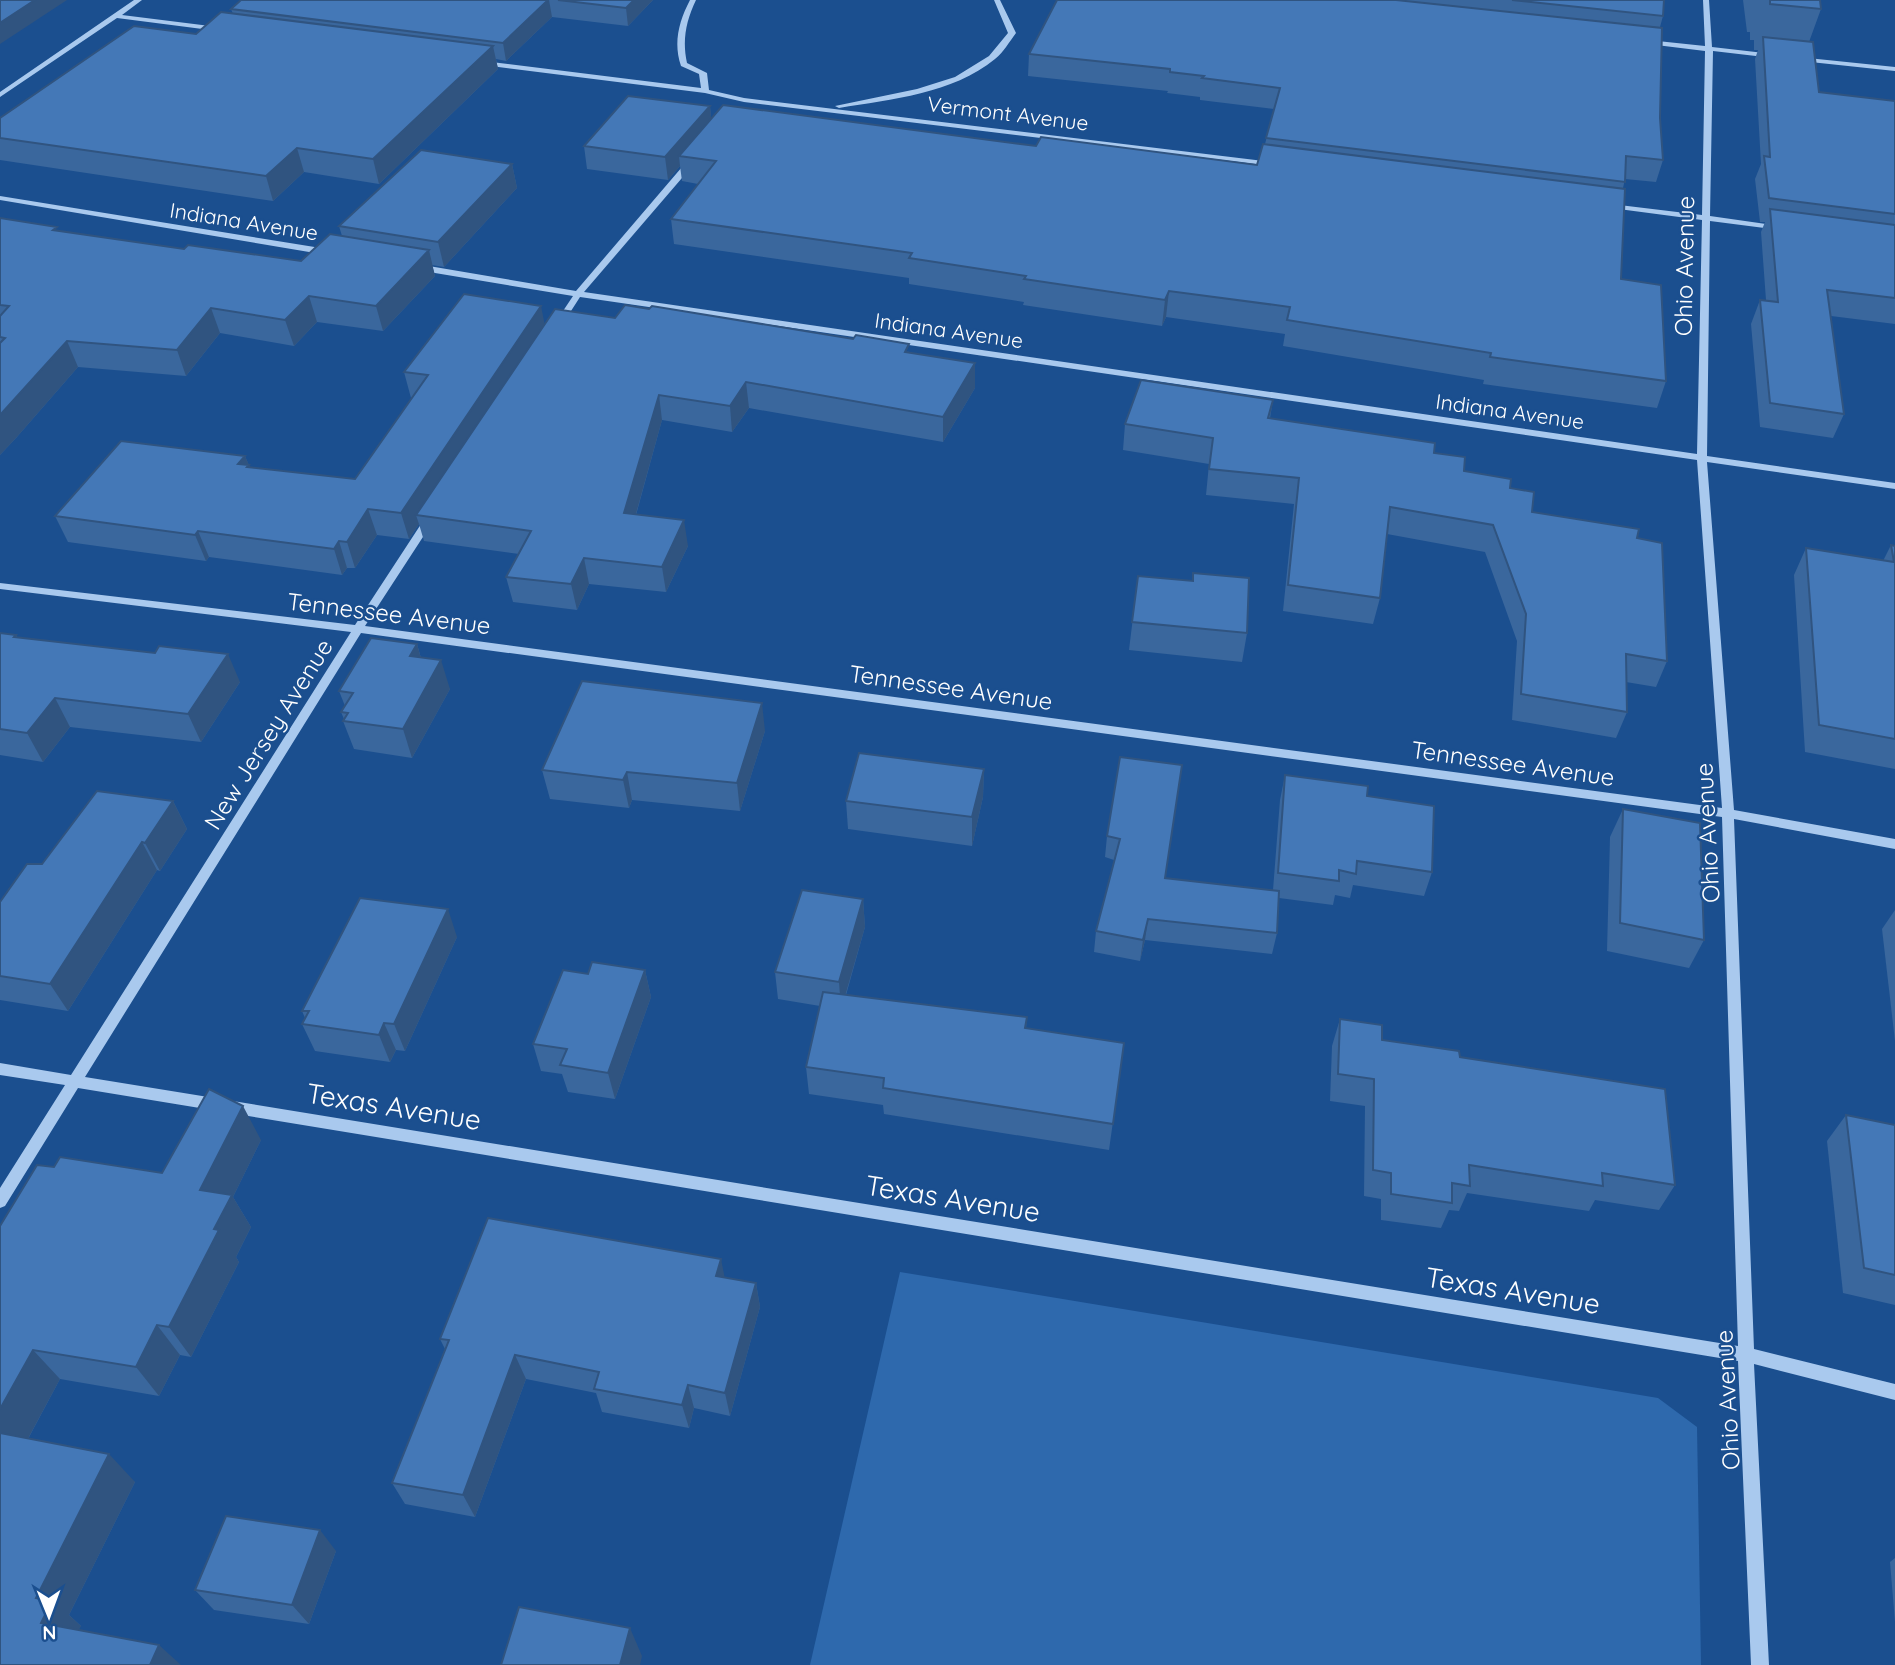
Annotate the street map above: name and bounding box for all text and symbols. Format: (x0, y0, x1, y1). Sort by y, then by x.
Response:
street label: Vermont Avenue (926, 90, 1090, 136)
street label: Indiana Avenue (168, 196, 320, 246)
street label: Ohio Avenue (1668, 196, 1700, 336)
street label: Indiana Avenue (873, 307, 1025, 353)
street label: Indiana Avenue (1434, 388, 1586, 434)
street label: Tennessee Avenue (286, 586, 492, 640)
street label: New Jersey Avenue (197, 633, 339, 835)
street label: Tennessee Avenue (848, 658, 1054, 716)
street label: Tennessee Avenue (1410, 734, 1616, 792)
street label: Ohio Avenue (1688, 762, 1726, 904)
street label: Texas Avenue (304, 1075, 484, 1137)
street label: Texas Avenue (863, 1167, 1043, 1229)
street label: Texas Avenue (1423, 1259, 1603, 1321)
street label: Ohio Avenue (1708, 1329, 1746, 1471)
north arrow (14, 1581, 84, 1651)
text: N (42, 1621, 56, 1645)

